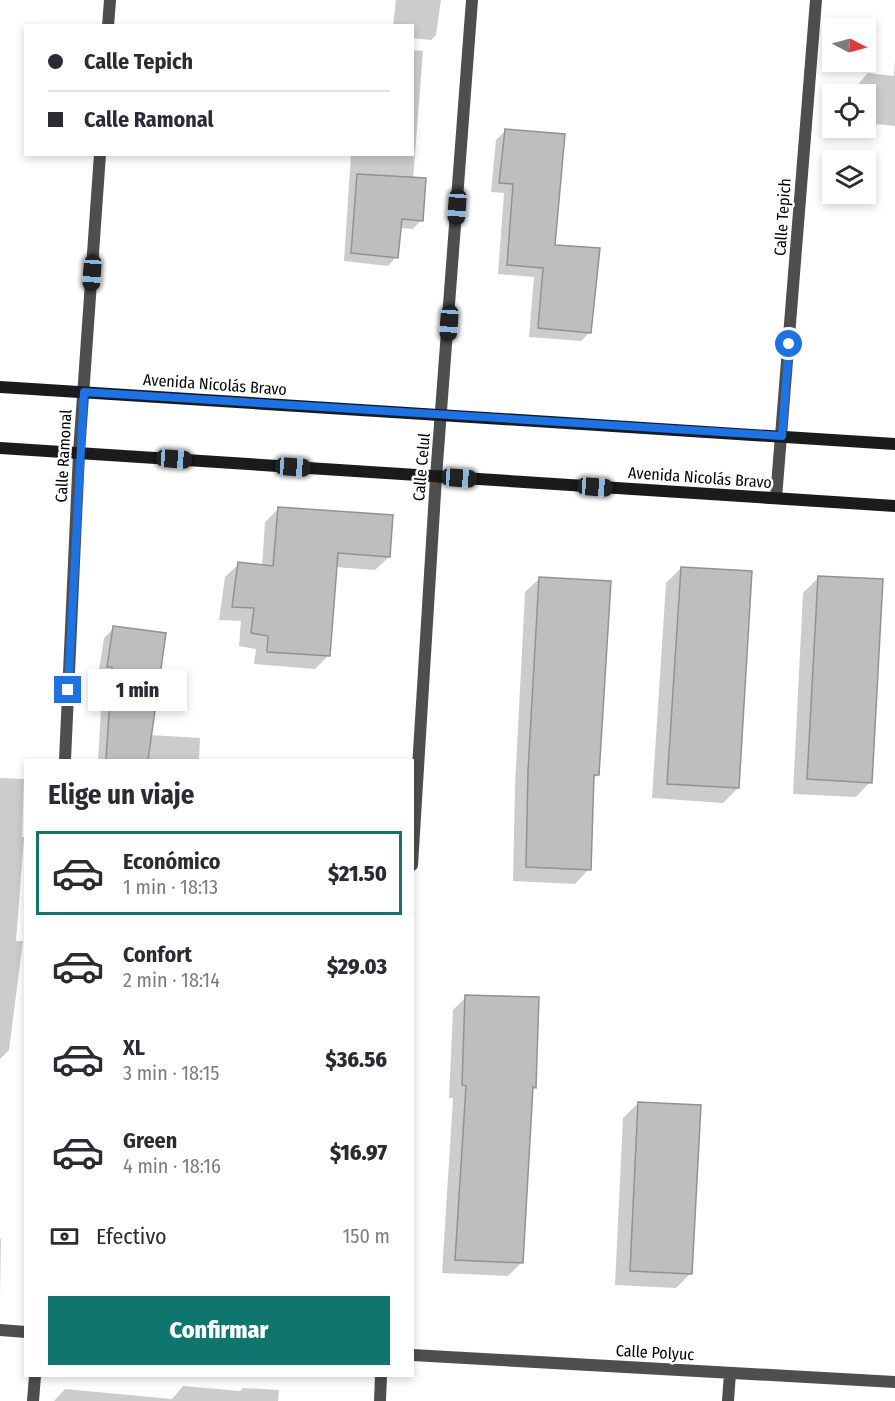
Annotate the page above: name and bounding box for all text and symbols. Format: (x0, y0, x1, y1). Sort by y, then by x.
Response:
north arrow (822, 18, 876, 72)
map controls (822, 18, 876, 204)
text: Calle Tepich (84, 48, 193, 75)
button: locate (822, 84, 876, 138)
text: Calle Ramonal (84, 106, 214, 133)
button: layers (822, 150, 876, 204)
street label: Calle Tepich (770, 177, 795, 257)
car (447, 188, 467, 226)
car (82, 254, 102, 292)
car (439, 304, 459, 342)
route start (775, 330, 802, 357)
street label: Avenida Nicolás Bravo (142, 370, 288, 399)
street label: Calle Ramonal (52, 409, 75, 503)
street label: Calle Celul (409, 432, 434, 502)
car (155, 449, 193, 469)
car (274, 457, 312, 477)
street label: Avenida Nicolás Bravo (627, 463, 773, 492)
car (440, 468, 478, 488)
car (576, 477, 614, 497)
callout: 1 min (89, 669, 188, 711)
route end (54, 676, 81, 703)
text: 1 min (116, 678, 159, 702)
text: Elige un viaje (48, 779, 194, 811)
icon: car (51, 846, 105, 900)
text: Económico (123, 848, 221, 875)
text: $21.50 (328, 860, 387, 887)
text: 1 min · 18:13 (123, 875, 218, 899)
icon: car (51, 939, 105, 993)
text: Confort (123, 941, 192, 968)
text: $29.03 (327, 953, 387, 980)
text: 2 min · 18:14 (123, 968, 220, 992)
icon: car (51, 1032, 105, 1086)
text: XL (123, 1034, 145, 1061)
text: $36.56 (326, 1046, 387, 1073)
text: 3 min · 18:15 (123, 1061, 220, 1085)
icon: car (51, 1125, 105, 1179)
text: Green (123, 1127, 177, 1154)
text: $16.97 (330, 1139, 387, 1166)
text: 4 min · 18:16 (123, 1154, 221, 1178)
icon: cash (48, 1220, 81, 1253)
text: Efectivo (96, 1223, 167, 1250)
text: 150 m (343, 1224, 390, 1248)
button: Confirmar (48, 1296, 390, 1365)
street label: Calle Polyuc (615, 1341, 695, 1364)

